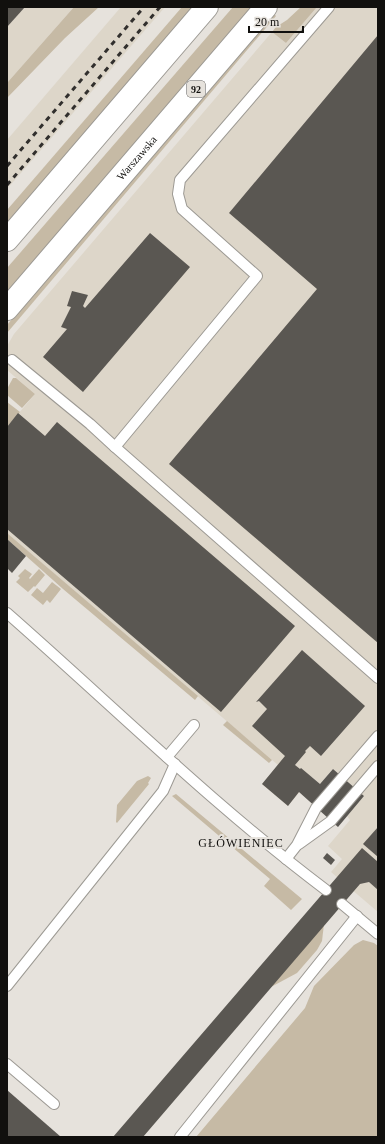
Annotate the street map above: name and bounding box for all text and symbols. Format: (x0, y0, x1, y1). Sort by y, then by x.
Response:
scale bar (249, 8, 303, 34)
text: 20 m (255, 15, 280, 29)
road number: 92 (187, 81, 205, 97)
street label: Warszawska (114, 133, 159, 183)
district label: GŁÓWIENIEC (198, 836, 284, 850)

